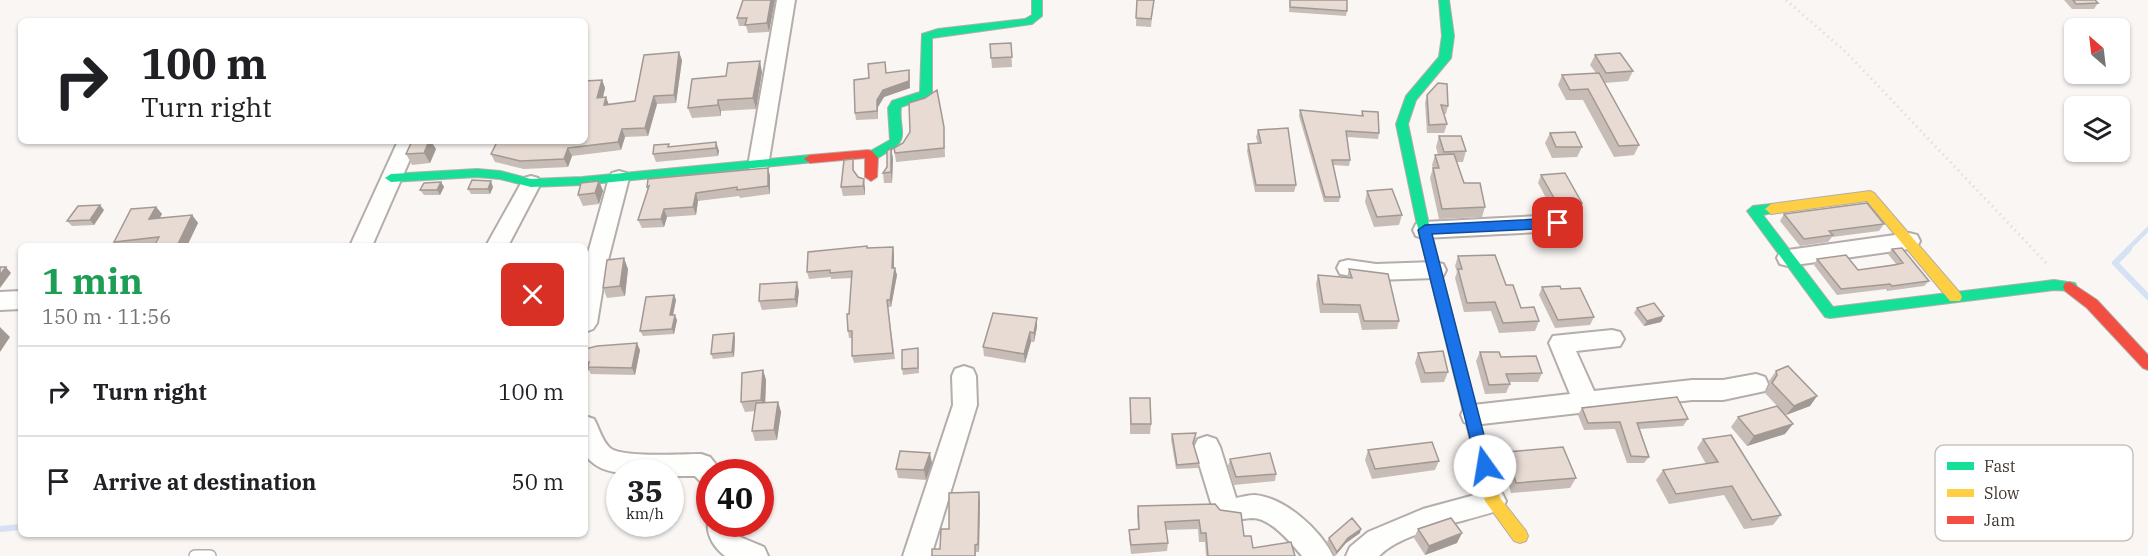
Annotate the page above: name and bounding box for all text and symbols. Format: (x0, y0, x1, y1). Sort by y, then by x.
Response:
north arrow (2064, 18, 2130, 84)
map controls (2064, 18, 2130, 162)
text: 100 m (141, 36, 267, 91)
icon: right (42, 42, 120, 120)
text: Turn right (141, 89, 272, 124)
button: layers (2064, 96, 2130, 162)
pin (1532, 197, 1583, 248)
icon: arrive (1541, 206, 1574, 239)
text: 1 min (42, 257, 143, 304)
button: close (501, 263, 564, 326)
text: 150 m · 11:56 (42, 303, 171, 330)
icon: right (42, 375, 75, 408)
text: Turn right (93, 377, 207, 406)
text: 100 m (498, 377, 564, 406)
position arrow (1453, 434, 1517, 498)
legend (1935, 445, 2133, 541)
text: Fast (1984, 456, 2016, 476)
speed limit sign: 40 (696, 459, 774, 537)
icon: arrive (42, 465, 75, 498)
text: Arrive at destination (93, 467, 316, 496)
text: 50 m (512, 467, 564, 496)
text: 35 (627, 471, 663, 510)
text: Slow (1984, 483, 2020, 503)
text: km/h (626, 504, 664, 523)
text: Jam (1984, 510, 2015, 530)

